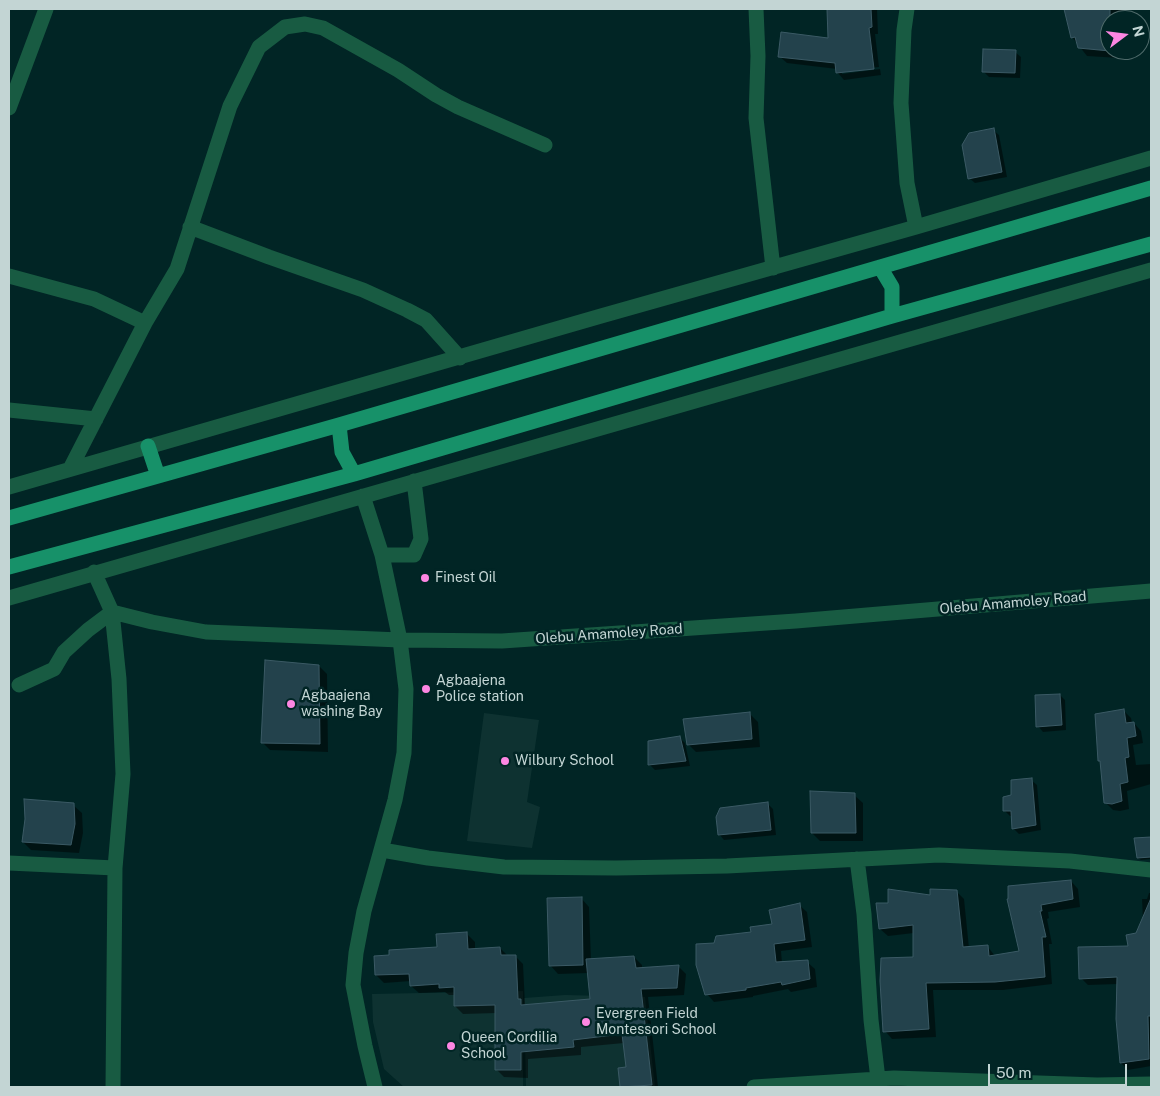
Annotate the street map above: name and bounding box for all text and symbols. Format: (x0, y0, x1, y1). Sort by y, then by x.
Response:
north arrow (1100, 10, 1150, 60)
text: N (1129, 24, 1148, 39)
place label: Finest Oil (435, 570, 497, 586)
marker: Finest Oil (419, 572, 431, 584)
street label: Olebu Amamoley Road (939, 588, 1087, 618)
street label: Olebu Amamoley Road (535, 620, 683, 648)
place label: Agbaajena Police station (436, 673, 524, 706)
marker: Agbaajena Police station (420, 683, 432, 695)
place label: Agbaajena washing Bay (301, 688, 383, 720)
marker: Agbaajena washing Bay (285, 698, 297, 710)
place label: Wilbury School (515, 753, 614, 769)
marker: Wilbury School (499, 755, 511, 767)
place label: Evergreen Field Montessori School (596, 1006, 717, 1038)
marker: Evergreen Field Montessori School (580, 1016, 592, 1028)
place label: Queen Cordilia School (461, 1030, 557, 1062)
marker: Queen Cordilia School (445, 1040, 457, 1052)
scale bar (990, 1054, 1129, 1086)
text: 50 m (996, 1064, 1031, 1081)

